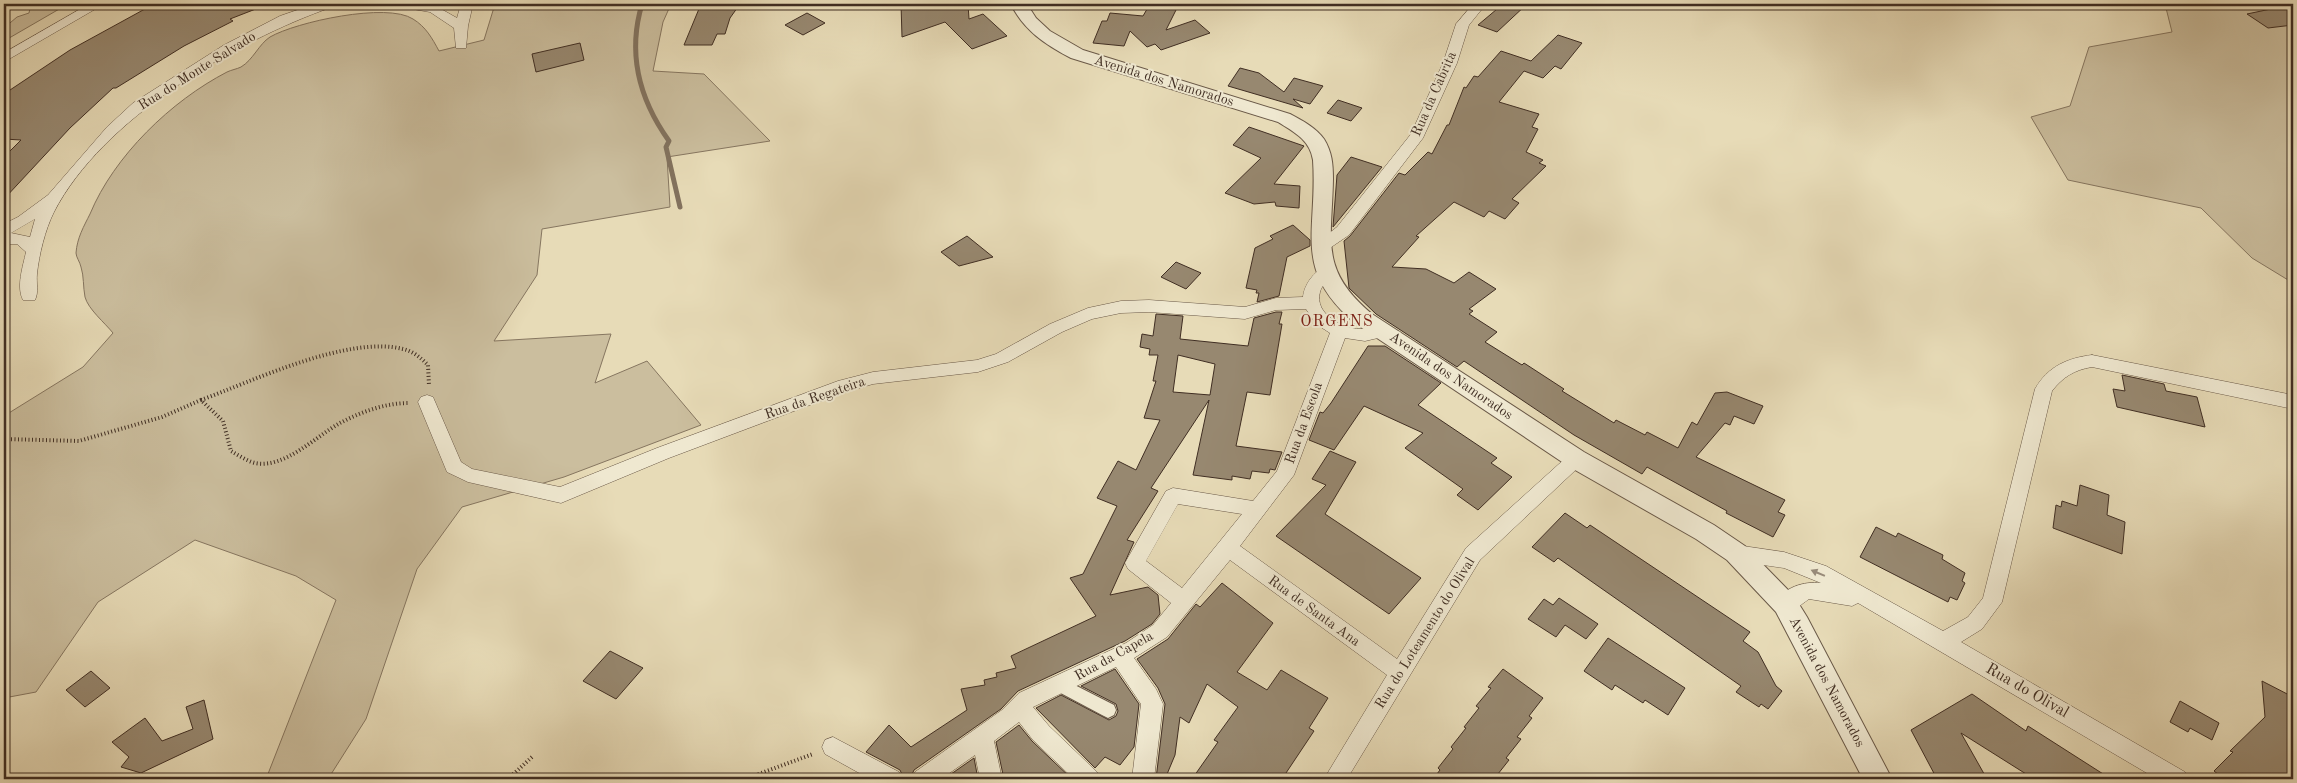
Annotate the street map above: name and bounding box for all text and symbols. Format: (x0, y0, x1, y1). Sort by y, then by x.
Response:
street label: Rua do Monte Salvado (136, 29, 258, 113)
street label: Rua da Cabrita (1409, 49, 1459, 139)
street label: Avenida dos Namorados (1092, 53, 1236, 109)
district label: ORGENS (1300, 314, 1374, 330)
street label: Avenida dos Namorados (1387, 330, 1515, 422)
street label: Rua da Regateira (763, 374, 867, 422)
street label: Rua da Escola (1283, 380, 1325, 466)
street label: Rua do Loteamento do Olival (1373, 555, 1477, 711)
one-way arrow (1811, 568, 1825, 576)
street label: Rua de Santa Ana (1265, 573, 1363, 649)
street label: Avenida dos Namorados (1787, 614, 1867, 750)
street label: Rua da Capela (1072, 629, 1156, 683)
street label: Rua do Olival (1983, 661, 2071, 721)

